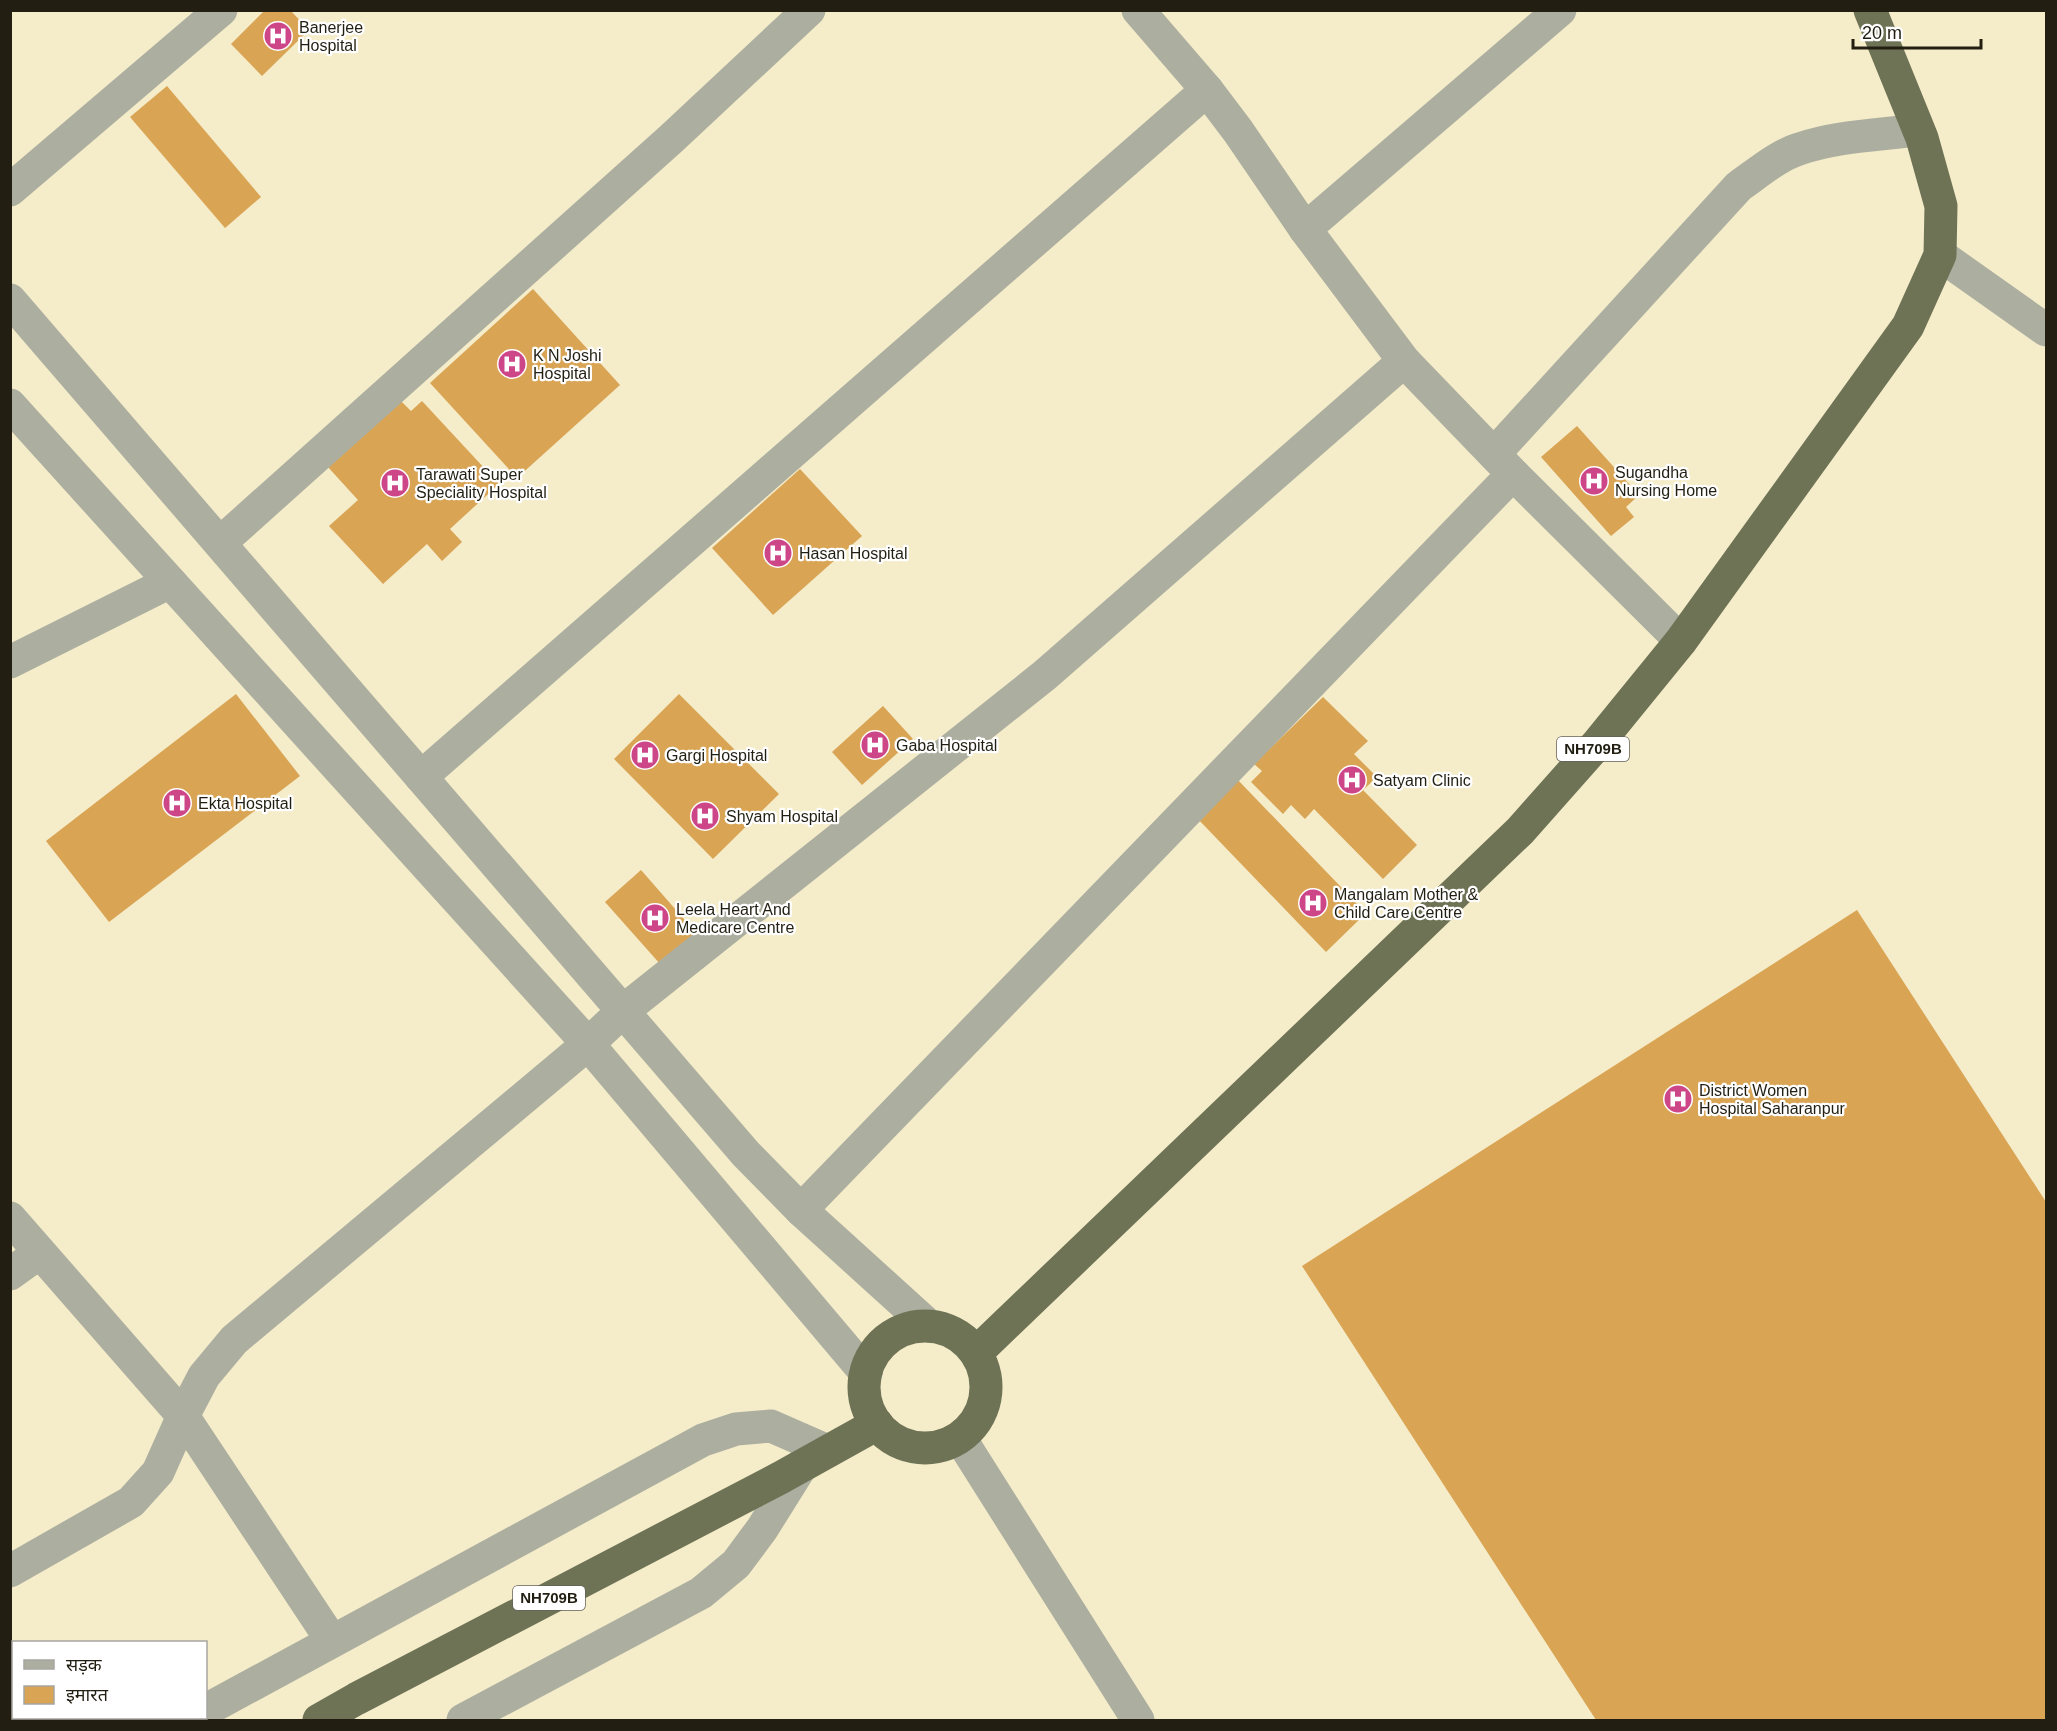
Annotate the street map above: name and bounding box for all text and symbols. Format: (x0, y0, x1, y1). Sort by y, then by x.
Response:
scale bar (1853, 12, 1980, 50)
place label: Banerjee Hospital (299, 19, 363, 54)
hospital icon: Banerjee Hospital (262, 20, 294, 52)
text: 20 m (1862, 23, 1902, 43)
place label: K N Joshi Hospital (533, 347, 601, 382)
hospital icon: K N Joshi Hospital (496, 348, 528, 380)
place label: Sugandha Nursing Home (1615, 464, 1717, 499)
hospital icon: Sugandha Nursing Home (1578, 465, 1610, 497)
place label: Tarawati Super Speciality Hospital (416, 466, 547, 501)
hospital icon: Tarawati Super Speciality Hospital (379, 467, 411, 499)
hospital icon: Hasan Hospital (762, 537, 794, 569)
place label: Hasan Hospital (799, 545, 908, 562)
hospital icon: Gaba Hospital (859, 729, 891, 761)
place label: Gaba Hospital (896, 737, 997, 754)
road number: NH709B (1557, 737, 1629, 761)
hospital icon: Gargi Hospital (629, 739, 661, 771)
place label: Gargi Hospital (666, 747, 767, 764)
hospital icon: Satyam Clinic (1336, 764, 1368, 796)
place label: Satyam Clinic (1373, 772, 1471, 789)
hospital icon: Ekta Hospital (161, 787, 193, 819)
place label: Ekta Hospital (198, 795, 292, 812)
hospital icon: Shyam Hospital (689, 800, 721, 832)
place label: Shyam Hospital (726, 808, 838, 825)
place label: Mangalam Mother & Child Care Centre (1334, 886, 1478, 921)
hospital icon: Mangalam Mother & Child Care Centre (1297, 887, 1329, 919)
place label: Leela Heart And Medicare Centre (676, 901, 794, 936)
hospital icon: Leela Heart And Medicare Centre (639, 902, 671, 934)
place label: District Women Hospital Saharanpur (1699, 1082, 1846, 1117)
hospital icon: District Women Hospital Saharanpur (1662, 1083, 1694, 1115)
road number: NH709B (513, 1586, 585, 1610)
legend (12, 1641, 207, 1719)
text: सड़क (66, 1655, 103, 1675)
text: इमारत (66, 1685, 109, 1705)

